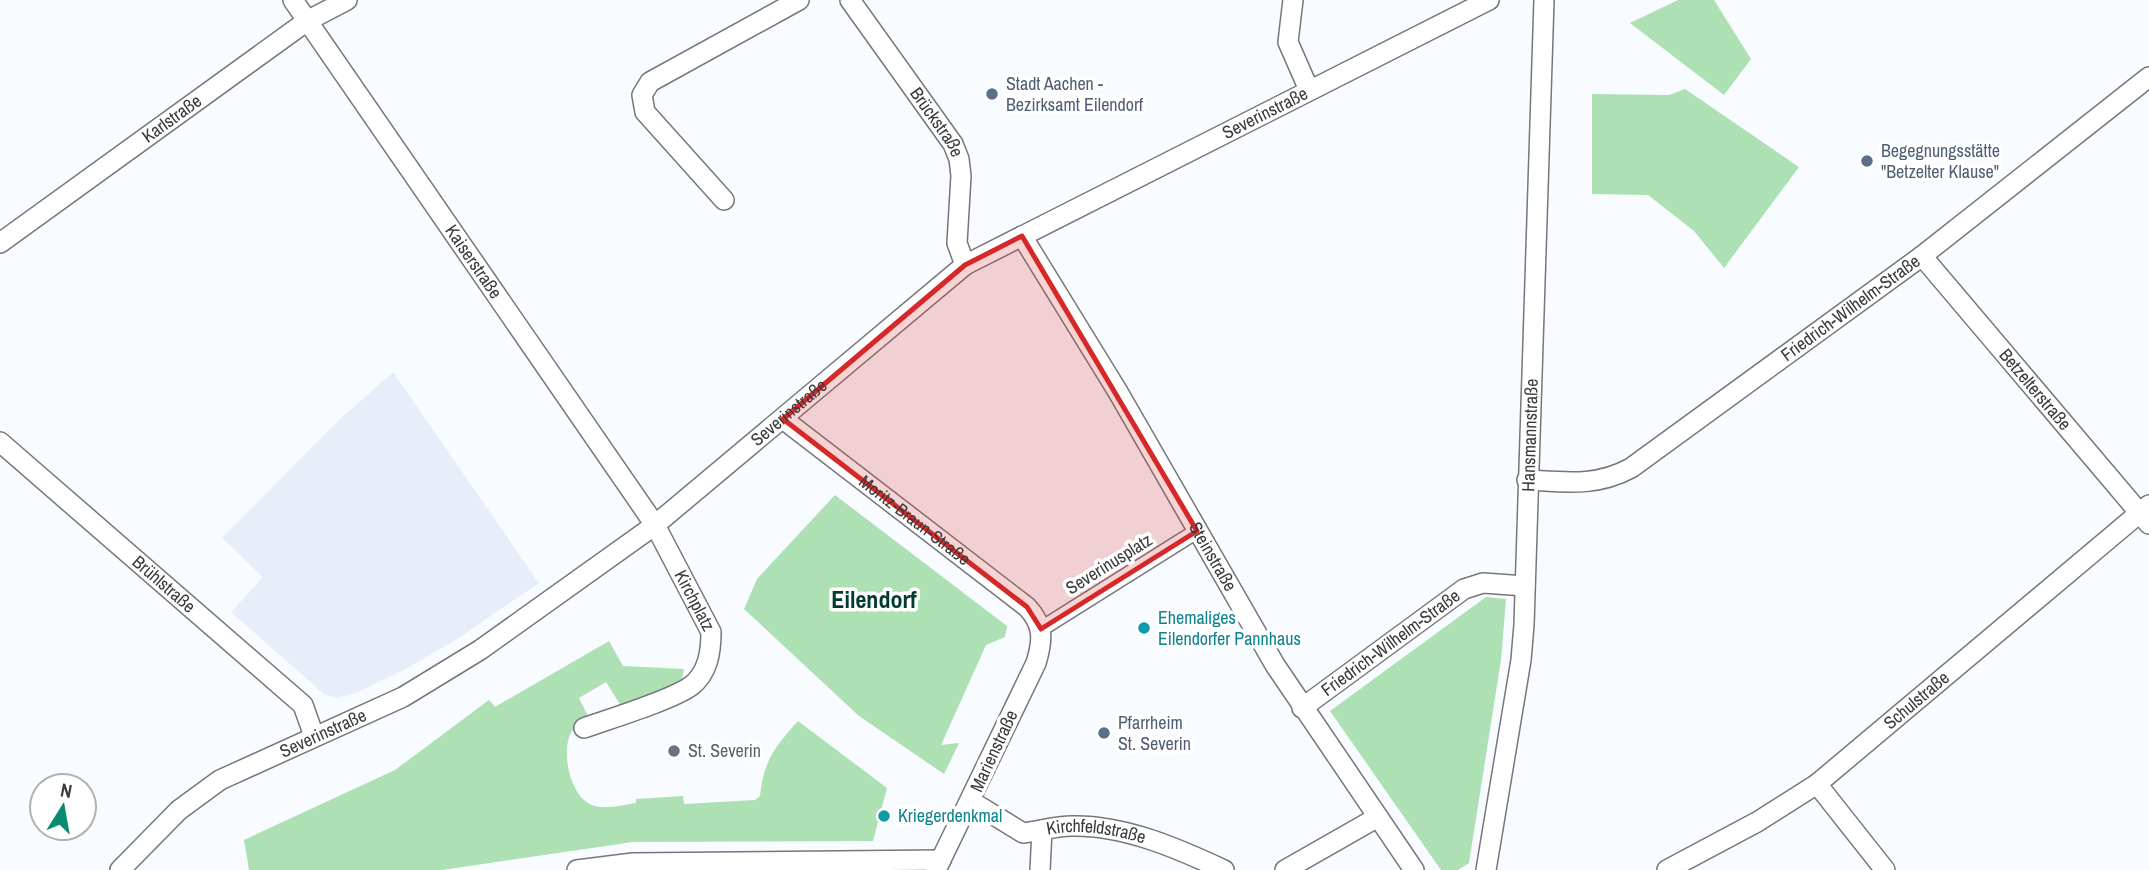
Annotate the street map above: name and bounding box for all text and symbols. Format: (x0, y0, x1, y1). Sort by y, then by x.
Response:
place label: Stadt Aachen - Bezirksamt Eilendorf (1006, 71, 1144, 117)
street label: Severinstraße (1218, 81, 1312, 145)
street label: Brückstraße (904, 82, 970, 160)
marker: Stadt Aachen - Bezirksamt Eilendorf (984, 86, 1000, 102)
street label: Karlstraße (137, 88, 206, 148)
place label: Begegnungsstätte "Betzelter Klause" (1881, 138, 2000, 184)
marker: Begegnungsstätte "Betzelter Klause" (1859, 153, 1875, 169)
street label: Kaiserstraße (440, 220, 508, 303)
street label: Friedrich-Wilhelm-Straße (1776, 248, 1925, 367)
street label: Betzelterstraße (1994, 343, 2077, 436)
street label: Severinstraße (745, 373, 832, 452)
street label: Hansmannstraße (1515, 378, 1544, 492)
street label: Moritz-Braun-Straße (854, 469, 976, 571)
street label: Steinstraße (1183, 517, 1243, 596)
street label: Severinusplatz (1061, 527, 1157, 600)
street label: Brühlstraße (127, 549, 201, 618)
street label: Kirchplatz (669, 565, 721, 635)
district label: Eilendorf (831, 583, 917, 615)
street label: Friedrich-Wilhelm-Straße (1316, 583, 1465, 702)
place label: Ehemaliges Eilendorfer Pannhaus (1158, 605, 1301, 651)
marker: Ehemaliges Eilendorfer Pannhaus (1136, 620, 1152, 636)
street label: Schulstraße (1878, 665, 1954, 735)
street label: Severinstraße (275, 702, 370, 763)
street label: Marienstraße (964, 706, 1023, 796)
place label: Pfarrheim St. Severin (1118, 710, 1191, 756)
marker: Pfarrheim St. Severin (1096, 725, 1112, 741)
place label: St. Severin (688, 738, 761, 763)
marker: St. Severin (666, 743, 682, 759)
north arrow (28, 772, 98, 842)
text: N (58, 776, 74, 804)
place label: Kriegerdenkmal (898, 803, 1002, 828)
marker: Kriegerdenkmal (876, 808, 892, 824)
street label: Kirchfeldstraße (1044, 813, 1149, 849)

